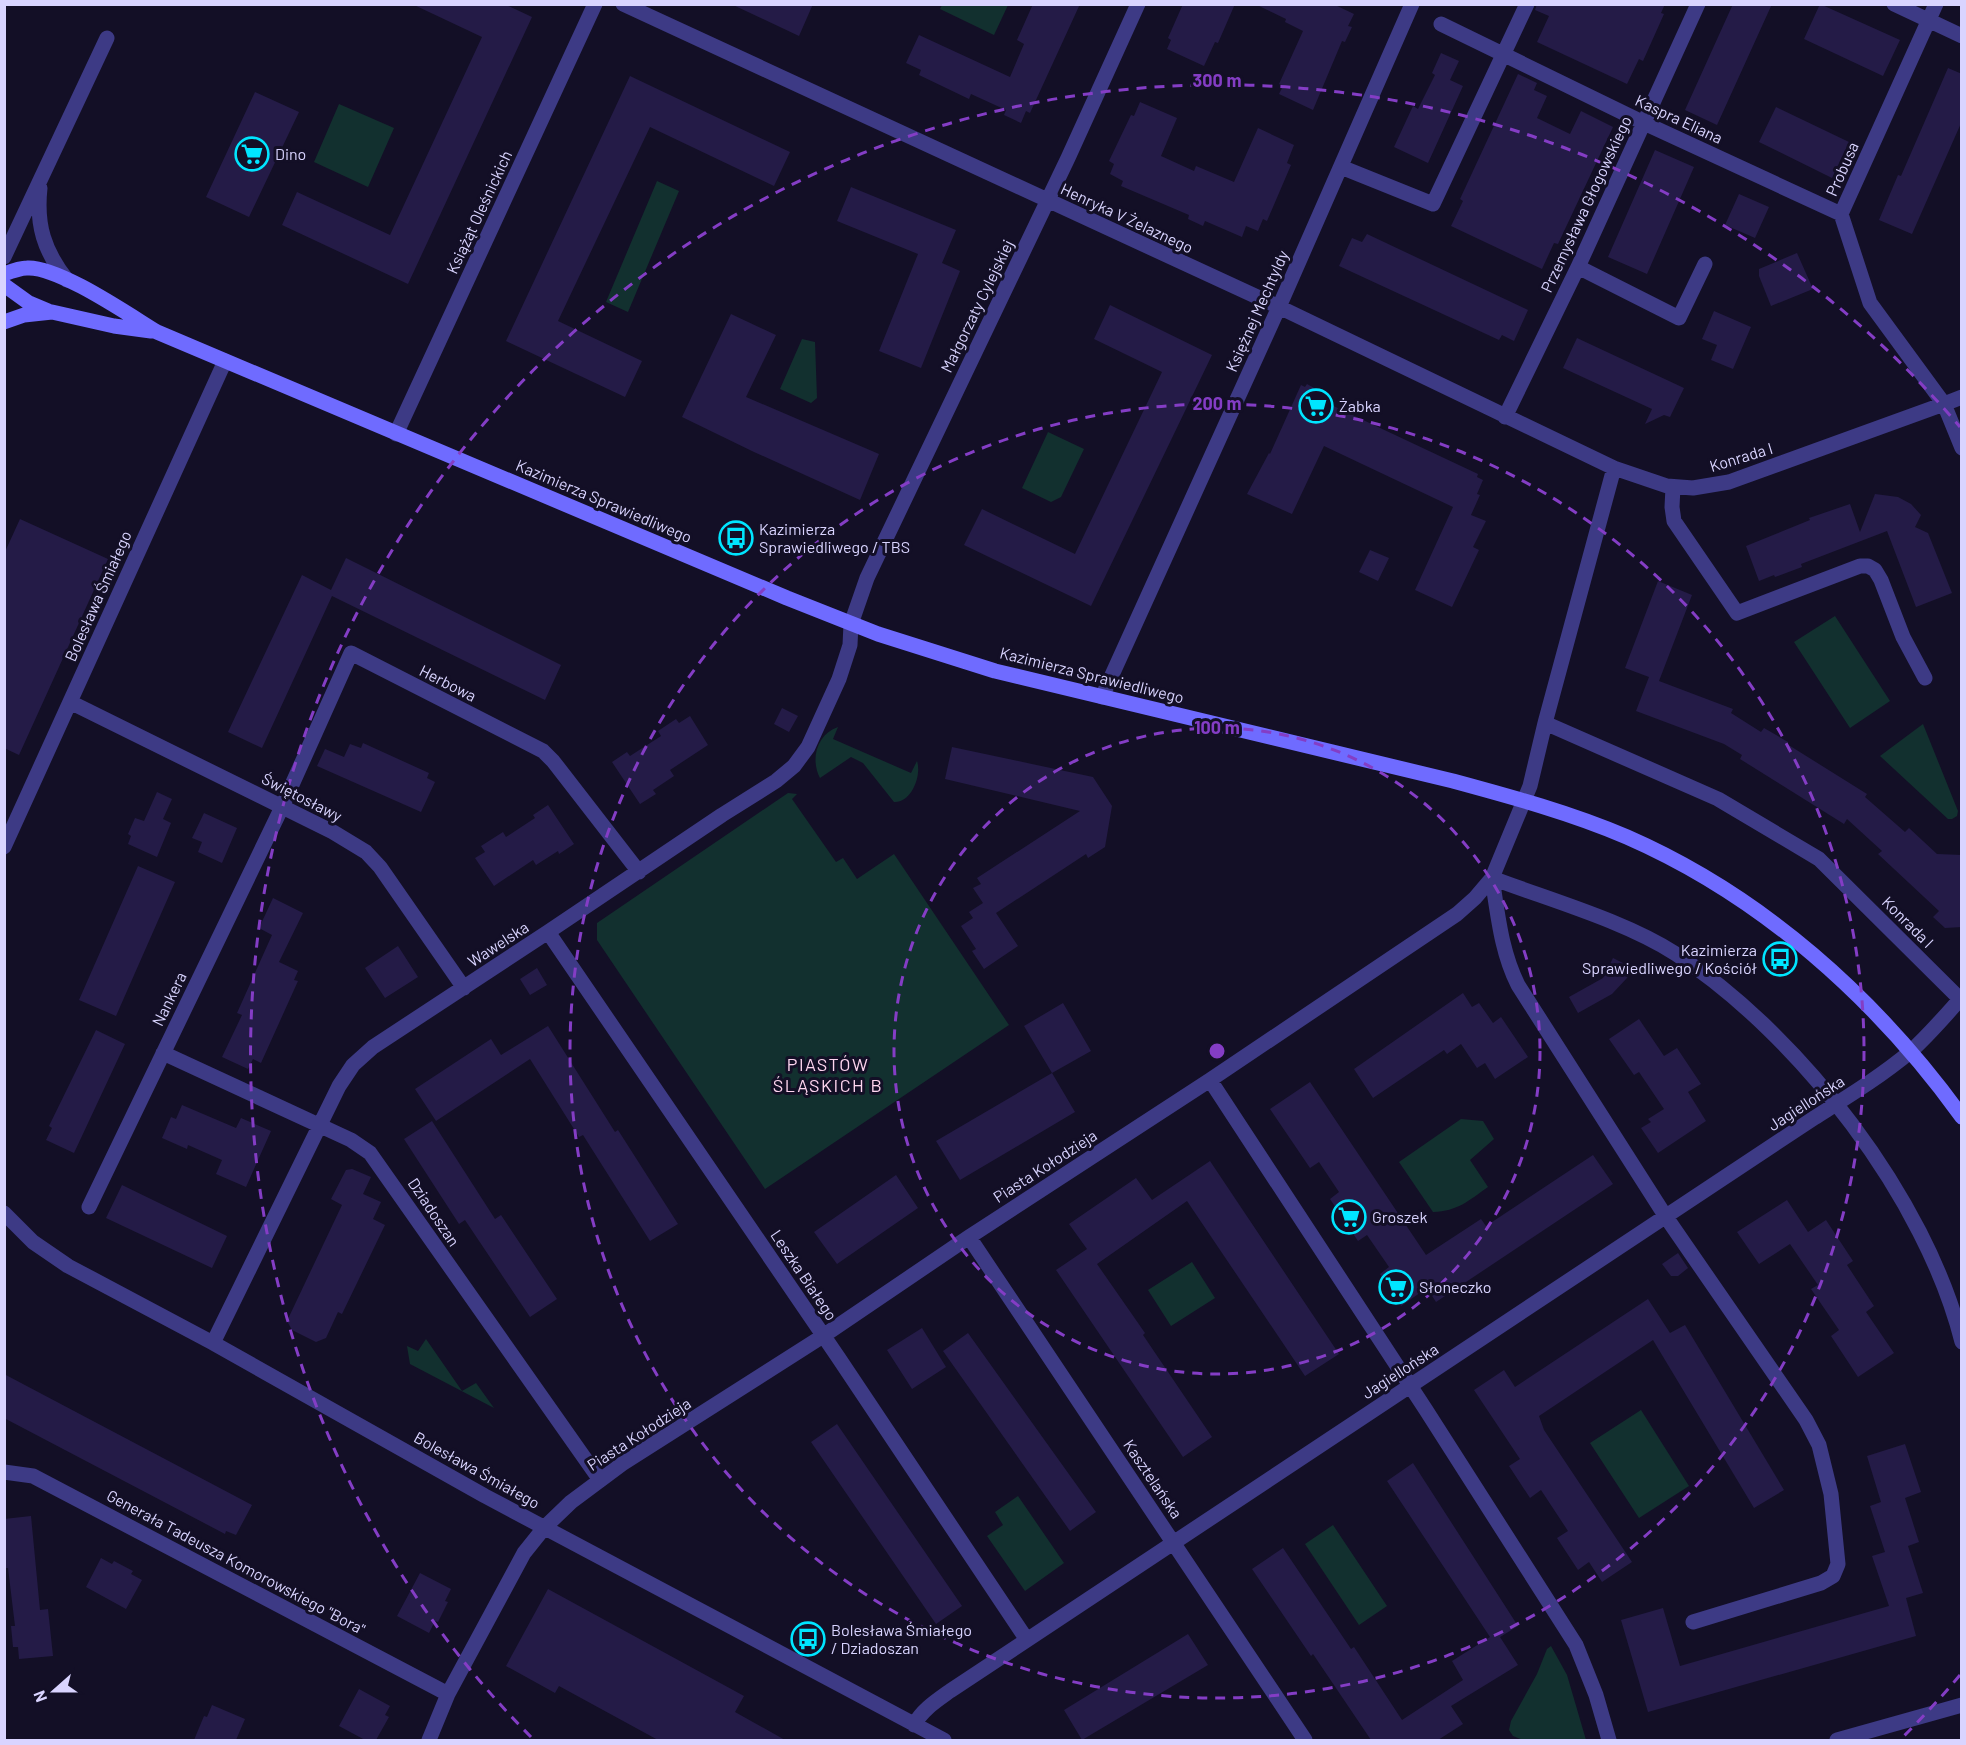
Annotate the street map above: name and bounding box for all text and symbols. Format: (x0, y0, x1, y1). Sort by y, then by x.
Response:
text: 300 m (1193, 69, 1241, 91)
street label: Kaspra Eliana (1633, 90, 1726, 147)
street label: Przemysława Głogowskiego (1536, 113, 1635, 295)
supermarket icon: Dino (234, 136, 270, 172)
street label: Probusa (1821, 139, 1862, 199)
place label: Dino (275, 144, 306, 163)
street label: Książąt Oleśnickich (442, 147, 515, 276)
street label: Henryka V Żelaznego (1058, 179, 1196, 257)
street label: Małgorzaty Cylejskiej (936, 236, 1017, 375)
street label: Księżnej Mechtyldy (1221, 246, 1292, 375)
supermarket icon: Żabka (1298, 388, 1334, 424)
text: 200 m (1192, 392, 1242, 414)
place label: Żabka (1339, 396, 1381, 415)
street label: Konrada I (1707, 438, 1775, 475)
street label: Kazimierza Sprawiedliwego (513, 455, 695, 546)
place label: Kazimierza Sprawiedliwego / TBS (759, 519, 910, 556)
bus stop icon: Kazimierza Sprawiedliwego / TBS (718, 520, 754, 556)
street label: Bolesława Śmiałego (60, 528, 135, 664)
street label: Kazimierza Sprawiedliwego (998, 642, 1186, 707)
street label: Herbowa (417, 660, 480, 705)
text: 100 m (1194, 716, 1240, 738)
street label: Świętosławy (259, 768, 346, 825)
street label: Konrada I (1879, 892, 1938, 951)
street label: Wawelska (464, 917, 532, 970)
place label: Kazimierza Sprawiedliwego / Kościół (1582, 940, 1758, 977)
bus stop icon: Kazimierza Sprawiedliwego / Kościół (1762, 941, 1798, 977)
street label: Nankera (147, 969, 190, 1029)
centre of rings (1207, 1041, 1227, 1061)
district label: PIASTÓW ŚLĄSKICH B (773, 1053, 883, 1096)
street label: Jagiellońska (1764, 1071, 1847, 1134)
street label: Piasta Kołodzieja (989, 1125, 1100, 1206)
street label: Dziadoszan (405, 1174, 464, 1250)
supermarket icon: Groszek (1331, 1199, 1367, 1235)
place label: Groszek (1372, 1207, 1428, 1226)
street label: Leszka Białego (767, 1226, 842, 1324)
supermarket icon: Słoneczko (1378, 1269, 1414, 1305)
place label: Słoneczko (1419, 1277, 1492, 1296)
street label: Jagiellońska (1358, 1339, 1441, 1402)
street label: Piasta Kołodzieja (583, 1393, 694, 1474)
street label: Bolesława Śmiałego (411, 1427, 543, 1512)
street label: Kasztelańska (1120, 1436, 1187, 1522)
street label: Generała Tadeusza Komorowskiego "Bora" (104, 1485, 369, 1638)
place label: Bolesława Śmiałego / Dziadoszan (831, 1620, 972, 1657)
bus stop icon: Bolesława Śmiałego / Dziadoszan (790, 1621, 826, 1657)
north arrow (24, 1661, 84, 1721)
text: N (29, 1688, 50, 1705)

